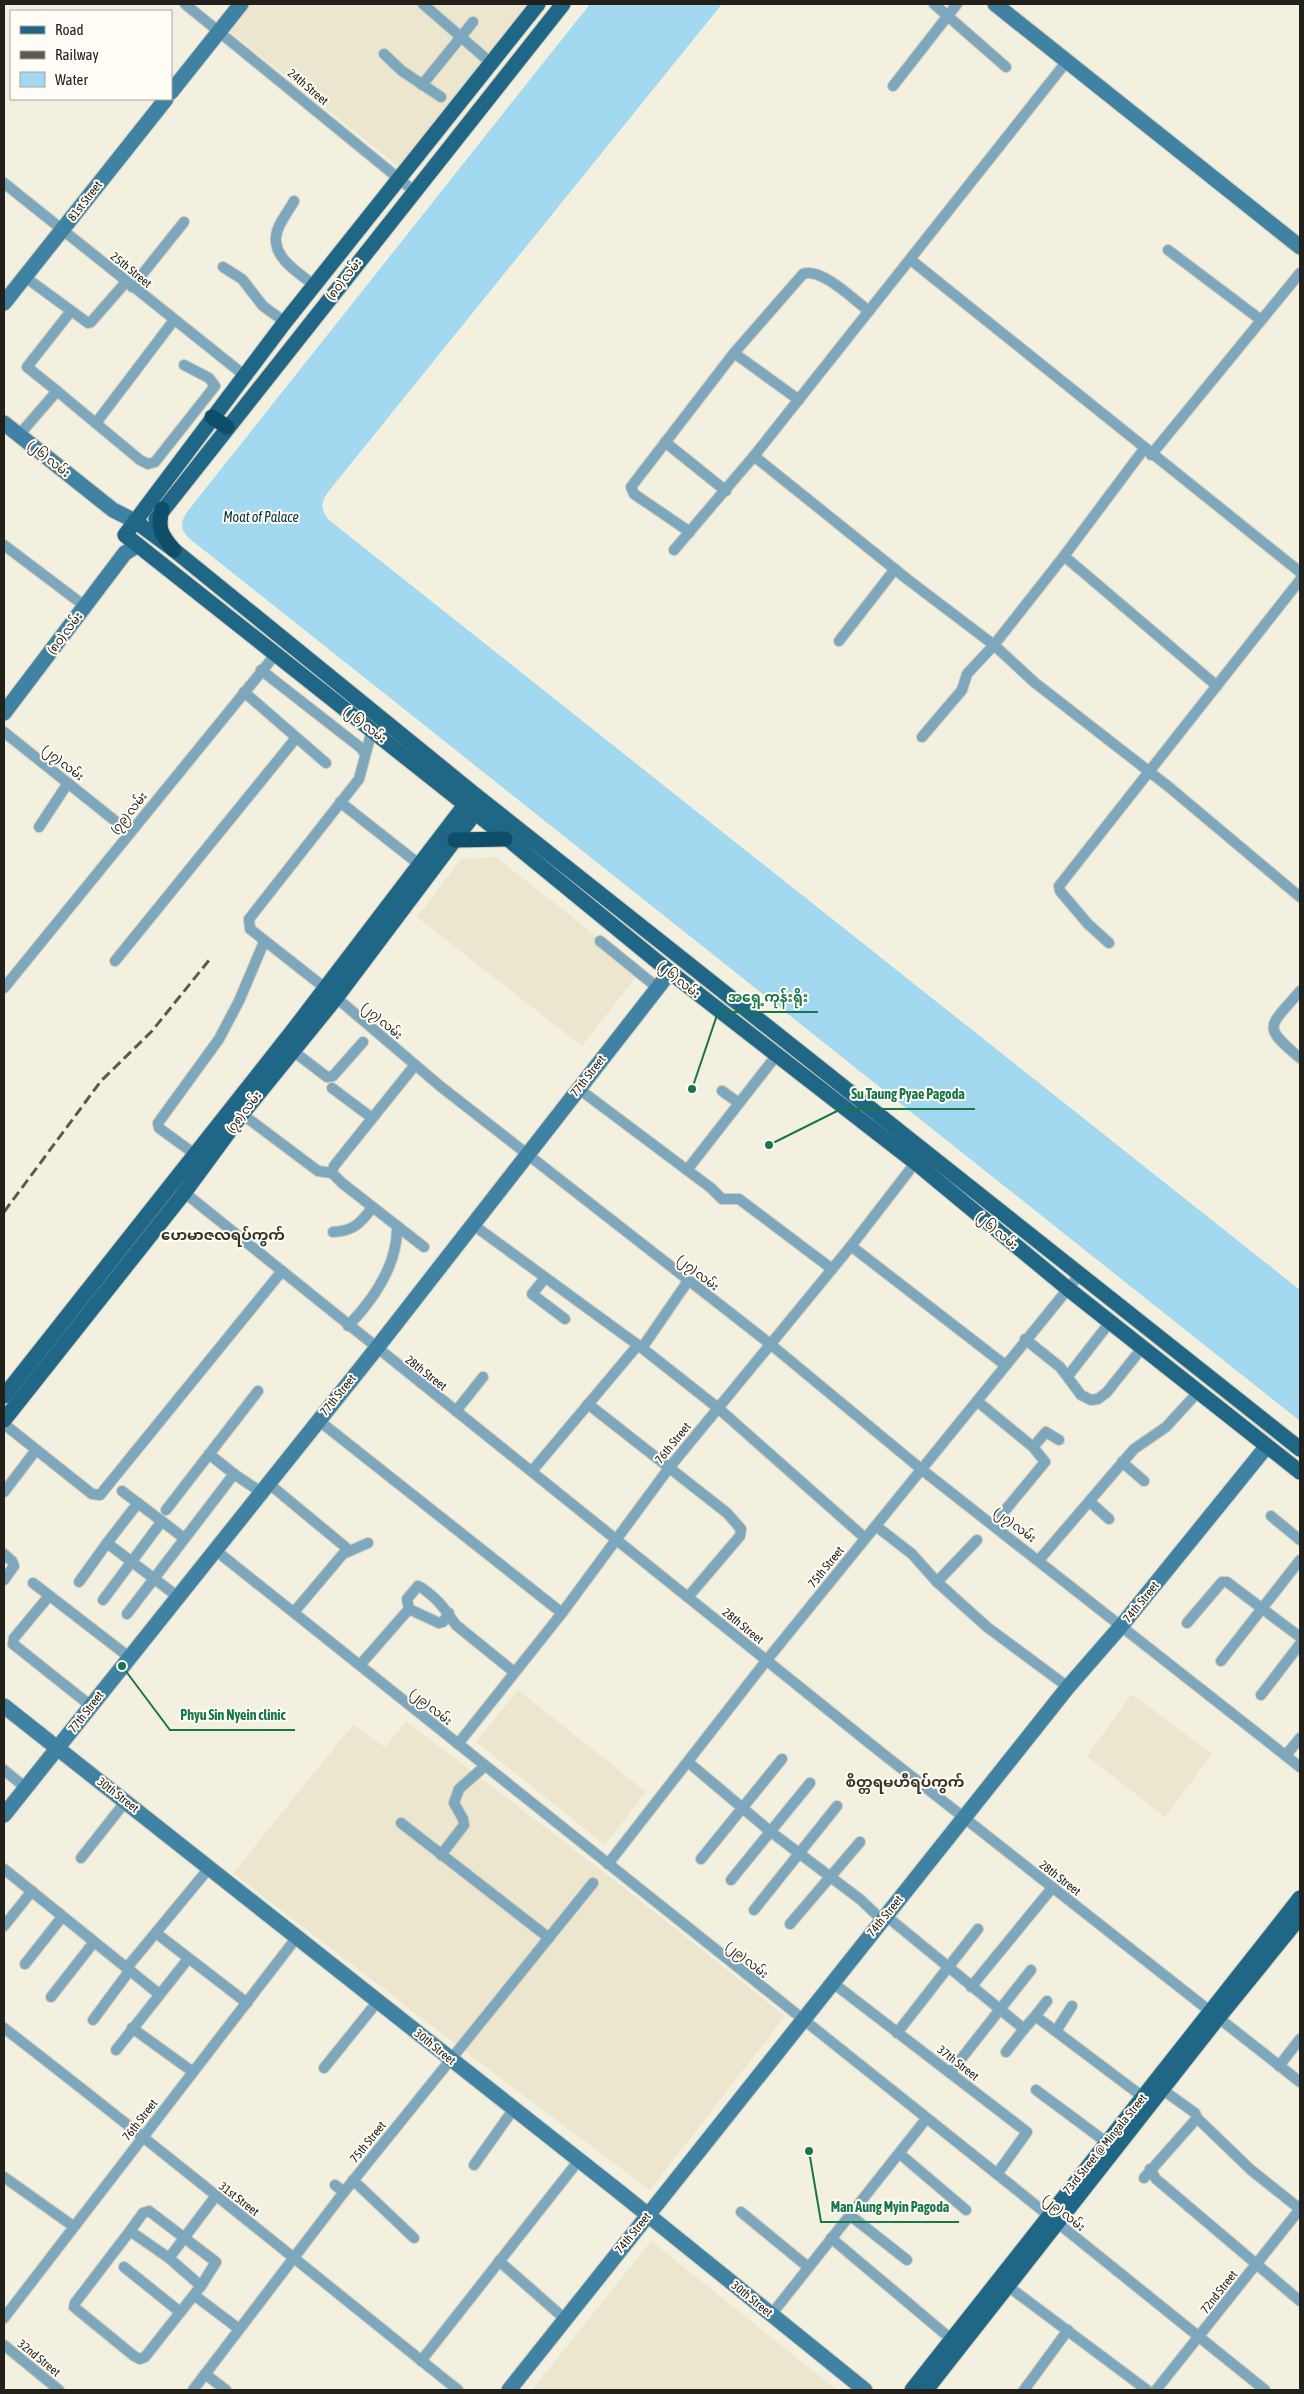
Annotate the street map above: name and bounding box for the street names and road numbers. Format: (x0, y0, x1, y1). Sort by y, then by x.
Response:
street label: 24th Street (285, 66, 332, 108)
street label: 81st Street (65, 178, 105, 224)
street label: 25th Street (108, 249, 155, 291)
street label: (၈၀) လမ်း (322, 254, 365, 303)
street label: (၂၆) လမ်း (23, 436, 74, 482)
street label: (၈၀) လမ်း (43, 608, 85, 657)
street label: (၂၆) လမ်း (339, 703, 390, 748)
street label: (၂၇) လမ်း (38, 741, 88, 786)
street label: (၇၉) လမ်း (106, 788, 152, 839)
street label: (၂၆) လမ်း (653, 957, 704, 1003)
street label: (၂၇) လမ်း (357, 998, 407, 1044)
street label: 77th Street (568, 1052, 609, 1099)
street label: (၇၈) လမ်း (222, 1087, 267, 1137)
street label: (၂၆) လမ်း (971, 1208, 1022, 1255)
street label: (၂၇) လမ်း (673, 1251, 723, 1296)
street label: 28th Street (403, 1353, 450, 1394)
street label: 77th Street (317, 1371, 359, 1418)
street label: 76th Street (652, 1419, 694, 1466)
street label: (၂၇) လမ်း (989, 1503, 1040, 1548)
street label: 75th Street (805, 1543, 847, 1590)
street label: 74th Street (1120, 1578, 1162, 1625)
street label: 28th Street (720, 1605, 767, 1647)
street label: (၂၉) လမ်း (405, 1684, 456, 1730)
street label: 77th Street (66, 1688, 107, 1735)
street label: 30th Street (95, 1775, 142, 1816)
street label: 28th Street (1037, 1858, 1084, 1899)
street label: 74th Street (864, 1892, 906, 1939)
street label: (၂၉) လမ်း (721, 1937, 772, 1983)
street label: 30th Street (412, 2026, 459, 2068)
street label: 37th Street (935, 2043, 982, 2084)
street label: 73rd Street @ Mingala Street (1060, 2091, 1150, 2197)
street label: 76th Street (120, 2096, 161, 2143)
street label: 75th Street (347, 2118, 389, 2165)
street label: 31st Street (216, 2179, 262, 2219)
street label: (၂၉) လမ်း (1038, 2190, 1089, 2236)
street label: 74th Street (612, 2209, 654, 2256)
street label: 72nd Street (1198, 2267, 1240, 2316)
street label: 30th Street (729, 2278, 776, 2320)
street label: 32nd Street (15, 2337, 64, 2380)

